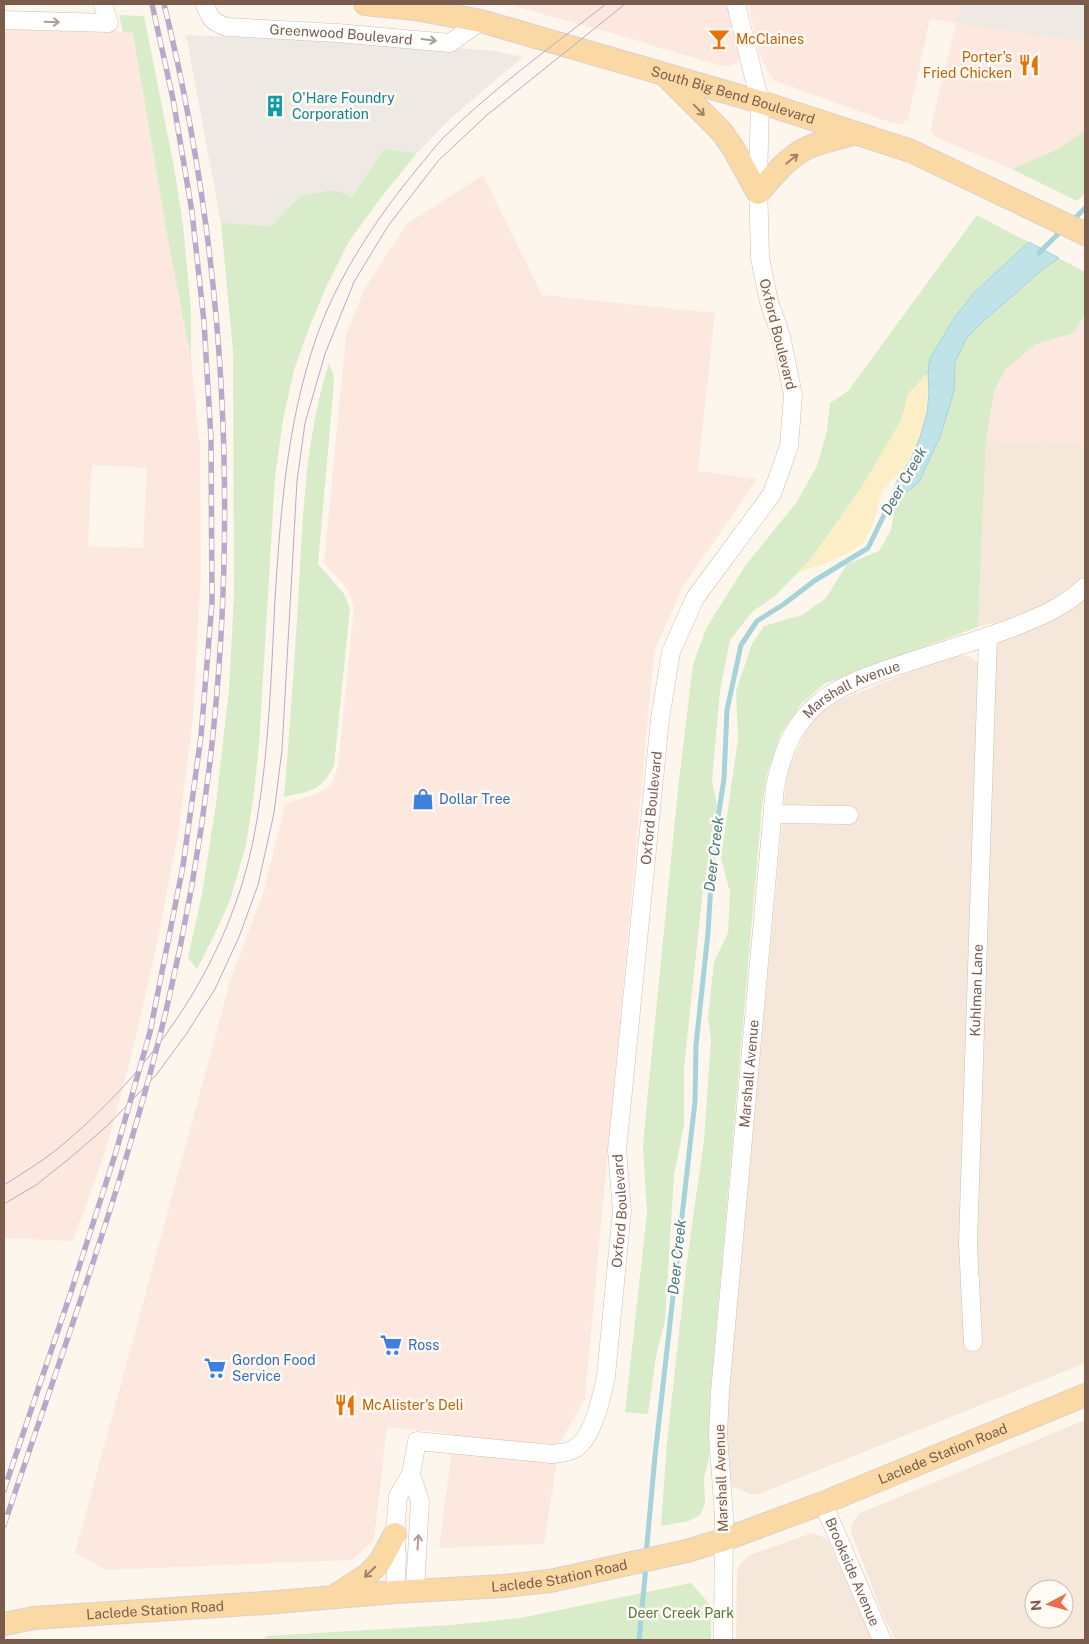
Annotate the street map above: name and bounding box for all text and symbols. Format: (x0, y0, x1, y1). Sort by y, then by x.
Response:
one-way arrow (44, 17, 60, 26)
street label: Greenwood Boulevard (269, 21, 413, 48)
bar icon: McClaines (706, 26, 732, 52)
place label: McClaines (736, 31, 804, 47)
one-way arrow (421, 35, 437, 45)
place label: Porter's Fried Chicken (923, 49, 1012, 81)
restaurant icon: Porter's Fried Chicken (1016, 52, 1042, 78)
street label: South Big Bend Boulevard (649, 63, 817, 127)
place label: O'Hare Foundry Corporation (292, 90, 395, 122)
building icon: O'Hare Foundry Corporation (262, 93, 288, 119)
one-way arrow (693, 103, 705, 116)
one-way arrow (785, 153, 798, 164)
street label: Oxford Boulevard (756, 277, 800, 391)
water label: Deer Creek (877, 443, 930, 518)
street label: Marshall Avenue (799, 658, 902, 721)
street label: Oxford Boulevard (638, 750, 665, 866)
shop icon: Dollar Tree (410, 786, 436, 812)
place label: Dollar Tree (439, 791, 511, 807)
water label: Deer Creek (700, 814, 727, 893)
street label: Kuhlman Lane (967, 944, 986, 1037)
street label: Marshall Avenue (736, 1019, 762, 1128)
street label: Oxford Boulevard (608, 1154, 630, 1269)
water label: Deer Creek (664, 1218, 689, 1295)
supermarket icon: Ross (378, 1332, 404, 1358)
place label: Ross (408, 1337, 439, 1353)
place label: Gordon Food Service (232, 1352, 316, 1384)
supermarket icon: Gordon Food Service (202, 1355, 228, 1381)
restaurant icon: McAlister's Deli (332, 1392, 358, 1418)
place label: McAlister's Deli (362, 1397, 463, 1413)
street label: Laclede Station Road (876, 1420, 1010, 1487)
street label: Marshall Avenue (711, 1424, 731, 1532)
street label: Brookside Avenue (822, 1515, 883, 1629)
one-way arrow (413, 1534, 422, 1550)
street label: Laclede Station Road (491, 1556, 629, 1595)
one-way arrow (364, 1566, 376, 1578)
north arrow (1024, 1579, 1074, 1629)
street label: Laclede Station Road (86, 1598, 225, 1623)
text: N (1028, 1599, 1045, 1612)
park label: Deer Creek Park (628, 1605, 734, 1621)

